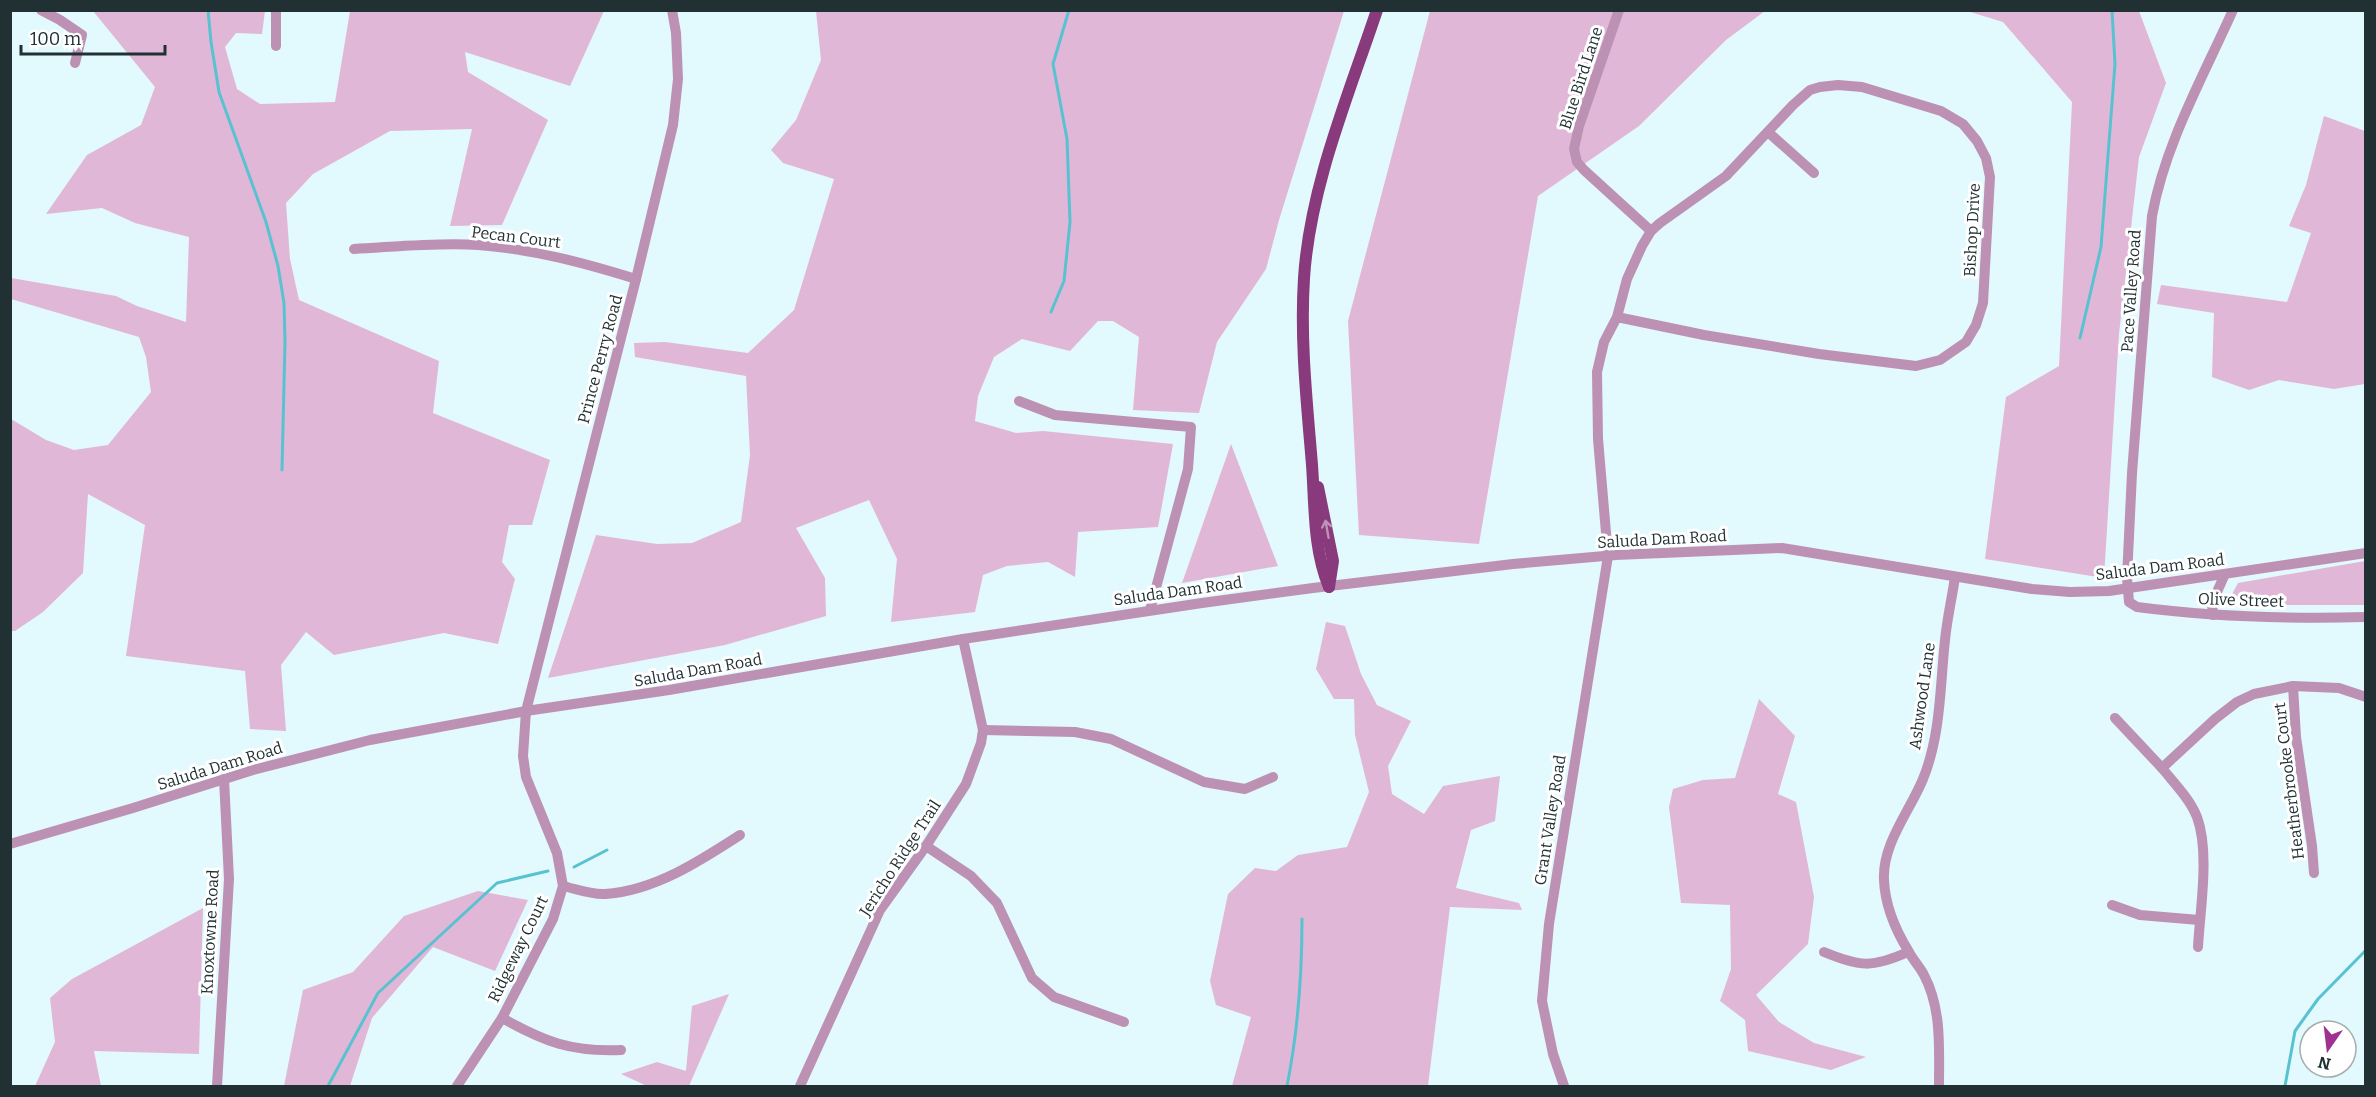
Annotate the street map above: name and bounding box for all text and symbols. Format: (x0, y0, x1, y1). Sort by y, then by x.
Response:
scale bar (21, 18, 165, 56)
street label: Blue Bird Lane (1555, 24, 1607, 132)
text: 100 m (30, 28, 81, 50)
street label: Bishop Drive (1960, 183, 1984, 277)
street label: Pecan Court (470, 222, 562, 252)
street label: Pace Valley Road (2117, 228, 2145, 353)
street label: Prince Perry Road (574, 292, 626, 425)
one-way arrow (1321, 520, 1332, 539)
street label: Saluda Dam Road (1597, 526, 1728, 552)
street label: Saluda Dam Road (2094, 550, 2226, 584)
street label: Saluda Dam Road (1112, 572, 1244, 609)
street label: Olive Street (2198, 589, 2285, 611)
street label: Ashwood Lane (1905, 641, 1939, 751)
street label: Saluda Dam Road (632, 649, 764, 691)
street label: Heatherbrooke Court (2270, 701, 2308, 860)
street label: Saluda Dam Road (155, 738, 285, 794)
street label: Grant Valley Road (1530, 753, 1570, 887)
street label: Jericho Ridge Trail (855, 796, 945, 920)
street label: Knoxtowne Road (197, 868, 223, 995)
street label: Ridgeway Court (484, 893, 552, 1005)
north arrow (2298, 1019, 2358, 1079)
text: N (2316, 1052, 2333, 1074)

